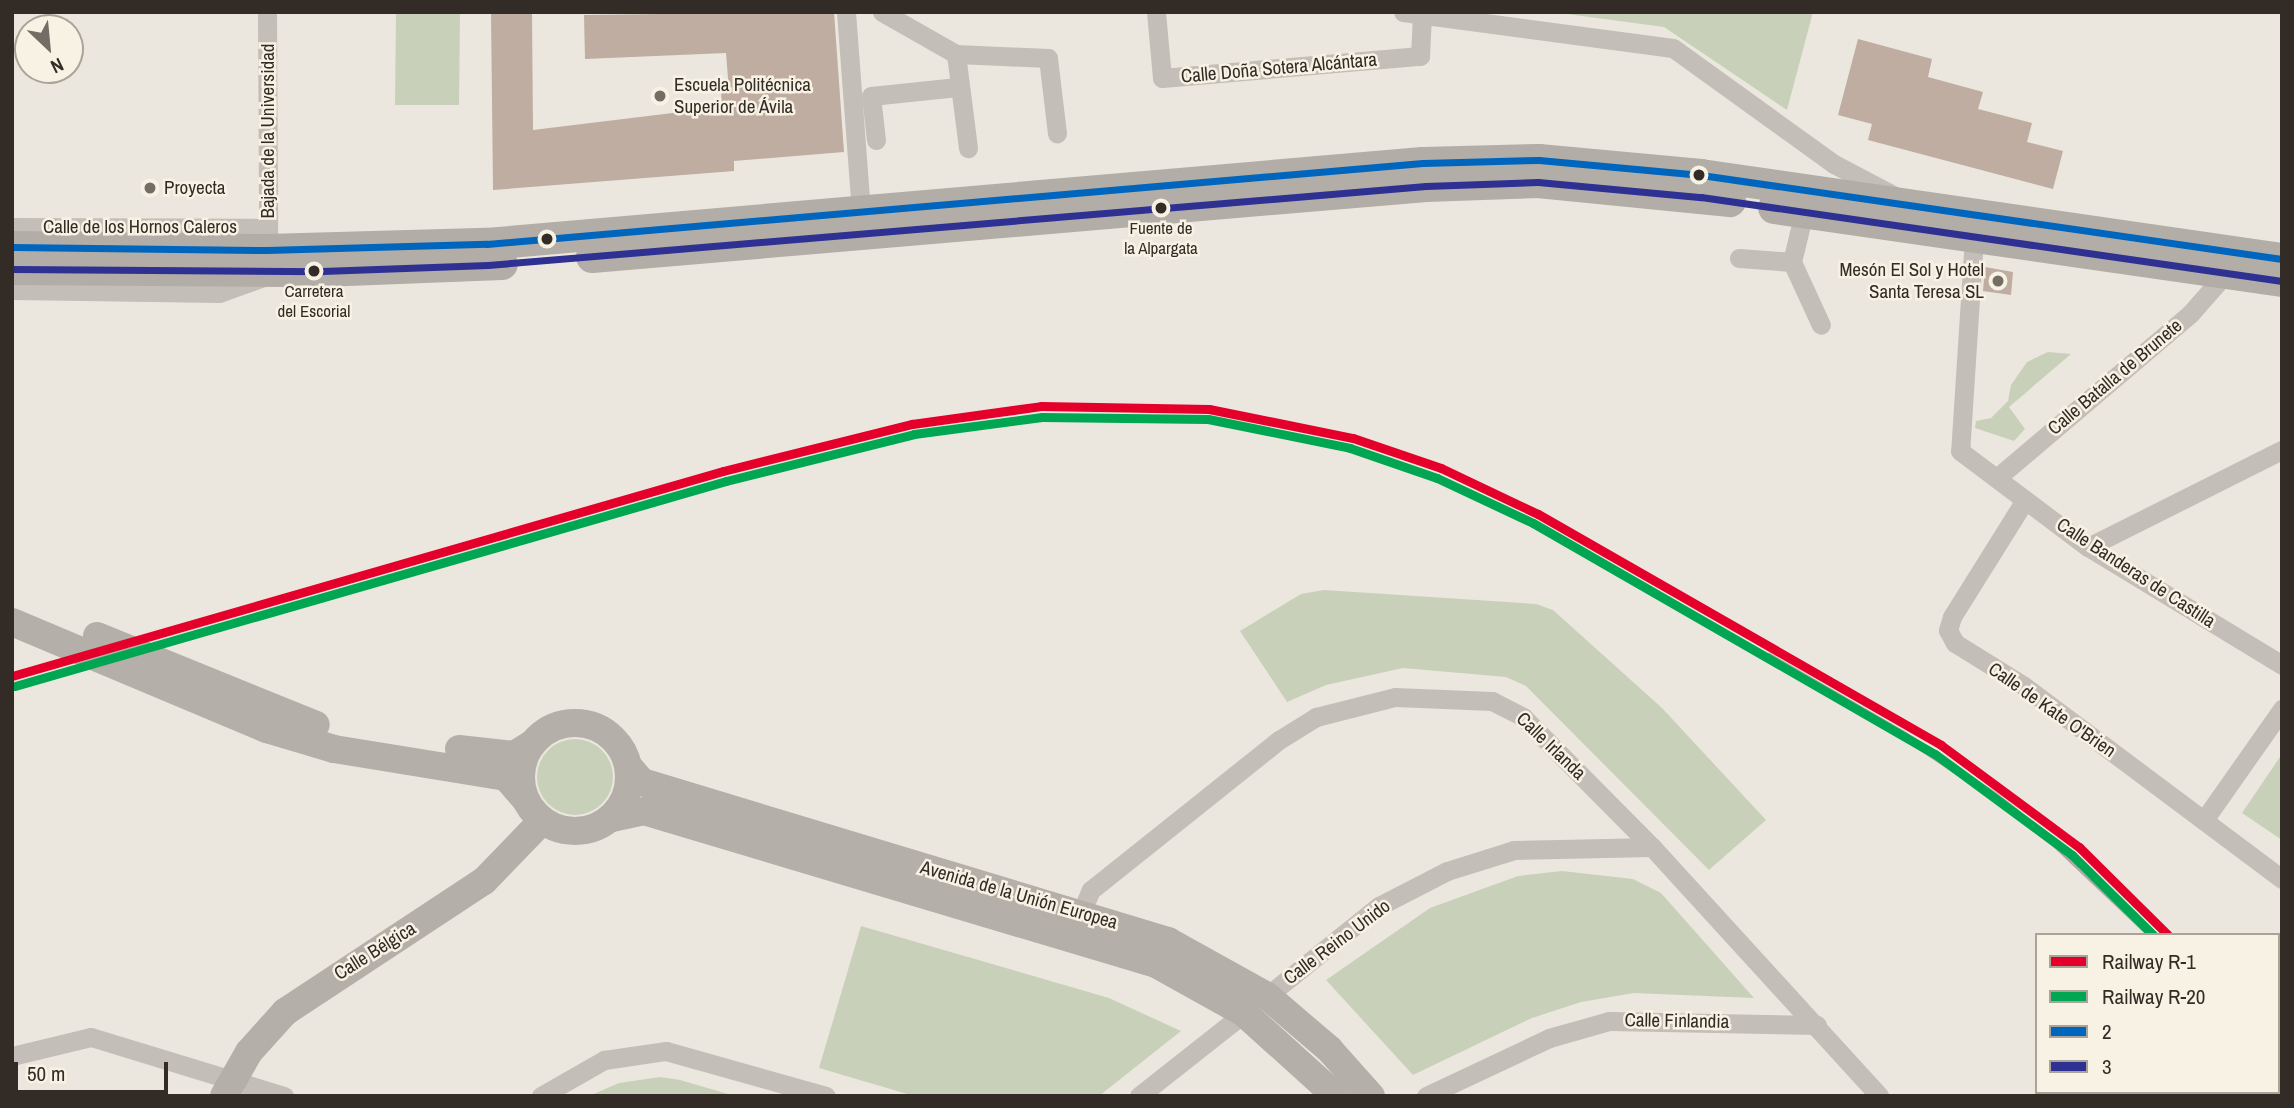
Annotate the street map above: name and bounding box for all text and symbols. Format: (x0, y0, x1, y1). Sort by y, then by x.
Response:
north arrow (14, 14, 84, 84)
street label: Bajada de la Universidad (257, 44, 279, 218)
street label: Calle Doña Sotera Alcántara (1180, 48, 1378, 88)
text: N (47, 52, 68, 80)
place label: Escuela Politécnica Superior de Ávila (674, 74, 811, 118)
marker: Escuela Politécnica Superior de Ávila (652, 88, 668, 104)
unlabelled marker (1692, 168, 1706, 182)
place label: Proyecta (164, 177, 225, 199)
marker: Proyecta (142, 180, 158, 196)
marker: Fuente de la Alpargata (1154, 201, 1168, 215)
street label: Calle de los Hornos Caleros (43, 216, 237, 238)
place label: Fuente de la Alpargata (1124, 218, 1198, 258)
unlabelled marker (540, 232, 554, 246)
place label: Mesón El Sol y Hotel Santa Teresa SL (1839, 259, 1984, 303)
marker: Carretera del Escorial (307, 264, 321, 278)
marker: Mesón El Sol y Hotel Santa Teresa SL (1990, 273, 2006, 289)
place label: Carretera del Escorial (278, 281, 350, 321)
street label: Calle Batalla de Brunete (2043, 314, 2187, 440)
street label: Calle Banderas de Castilla (2052, 513, 2220, 633)
street label: Calle de Kate O'Brien (1984, 658, 2120, 762)
street label: Calle Irlanda (1512, 707, 1590, 785)
street label: Avenida de la Unión Europea (918, 856, 1120, 934)
street label: Calle Reino Unido (1279, 895, 1395, 989)
street label: Calle Bélgica (330, 917, 420, 985)
legend (2035, 933, 2280, 1094)
text: Railway R-1 (2102, 947, 2196, 976)
text: Railway R-20 (2102, 982, 2205, 1011)
street label: Calle Finlandia (1624, 1009, 1730, 1033)
text: 2 (2102, 1017, 2112, 1046)
scale bar (18, 1048, 172, 1092)
text: 3 (2102, 1052, 2112, 1081)
text: 50 m (27, 1059, 65, 1088)

